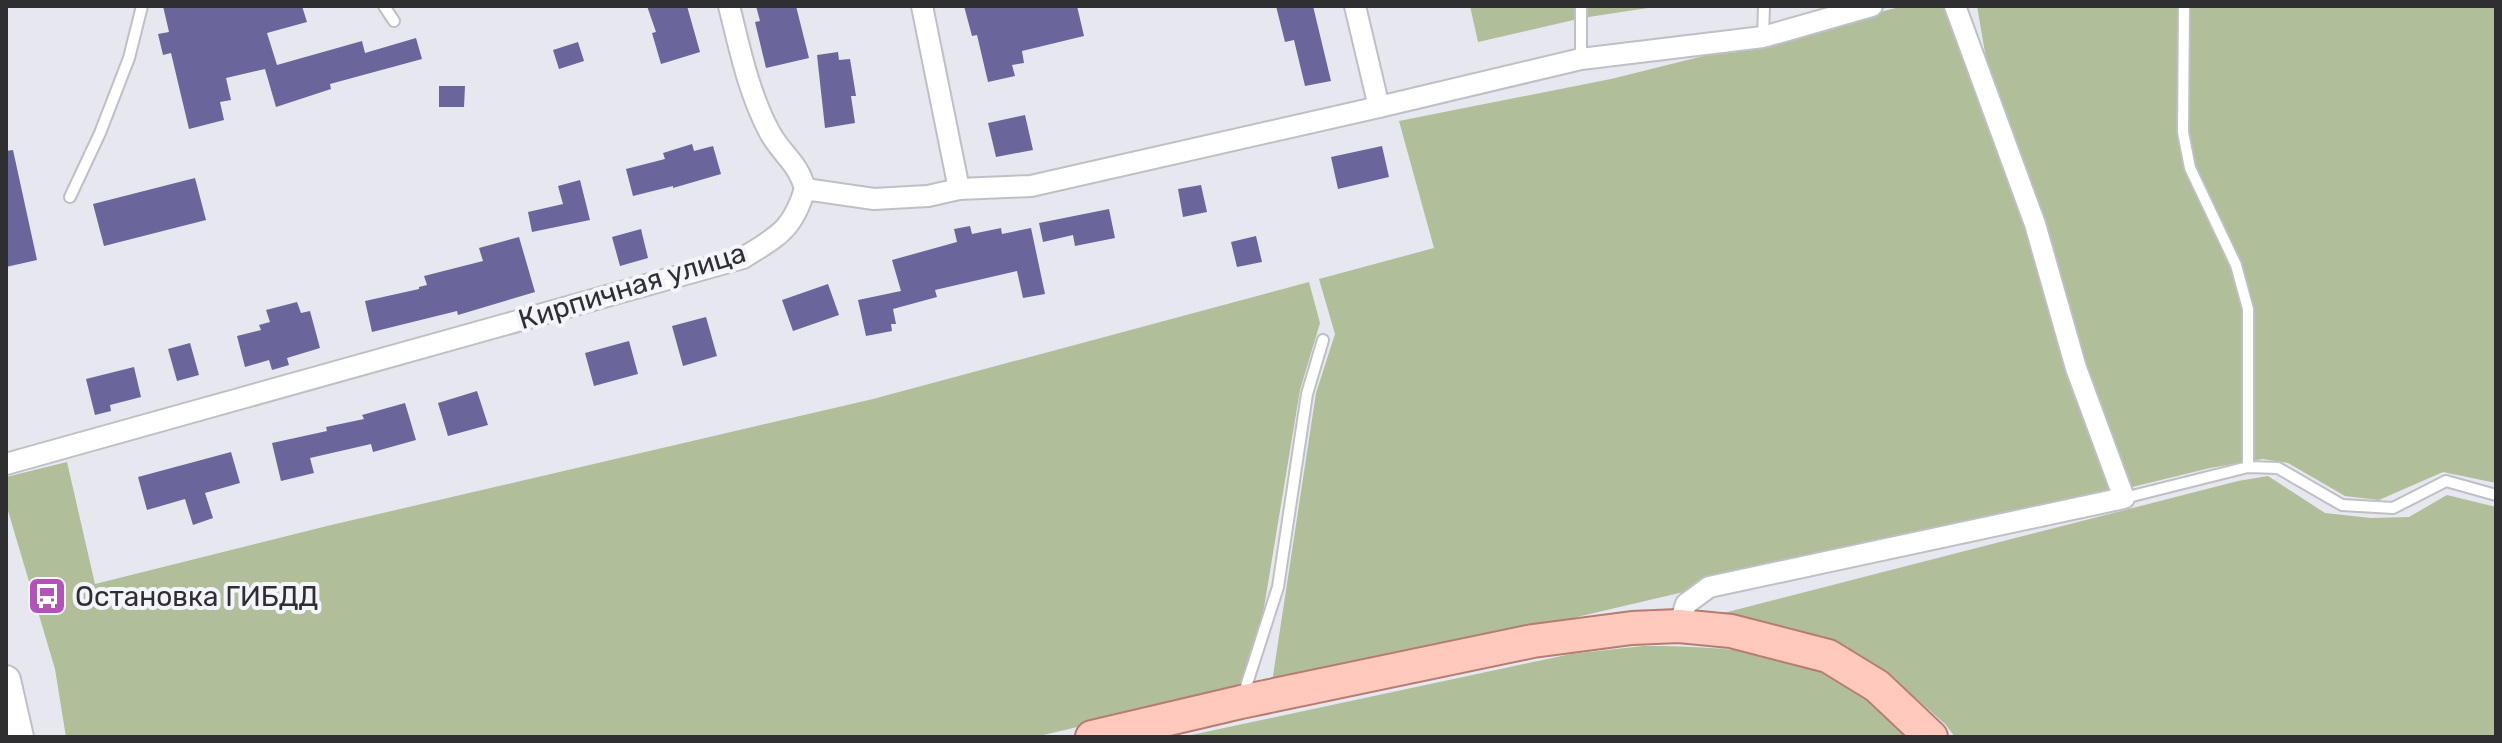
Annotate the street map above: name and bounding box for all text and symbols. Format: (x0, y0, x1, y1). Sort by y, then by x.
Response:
street label: Кирпичная улица (514, 236, 750, 336)
bus stop icon: Остановка ГИБДД (26, 575, 68, 617)
place label: Остановка ГИБДД (75, 580, 318, 613)

